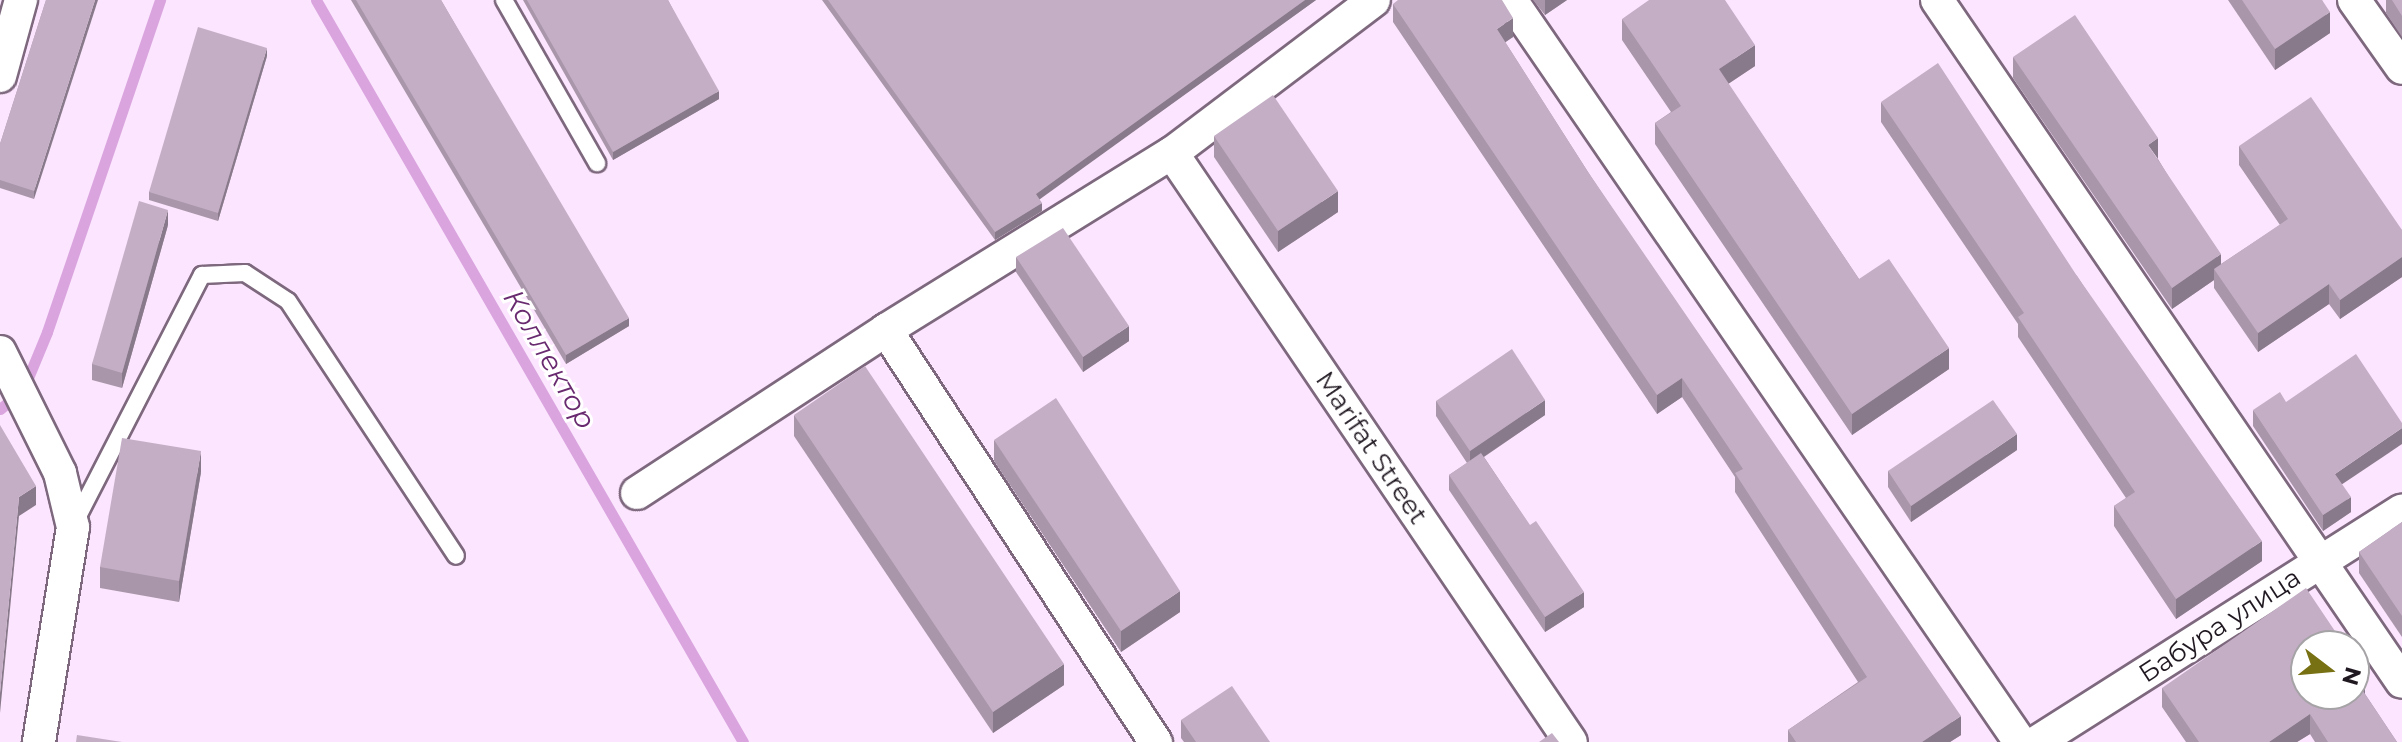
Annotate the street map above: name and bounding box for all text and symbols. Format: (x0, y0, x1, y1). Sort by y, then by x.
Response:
water label: Коллектор (497, 283, 603, 435)
street label: Marifat Street (1309, 366, 1433, 530)
street label: Бабура улица (2133, 562, 2307, 690)
north arrow (2290, 630, 2370, 710)
text: N (2336, 664, 2367, 688)

